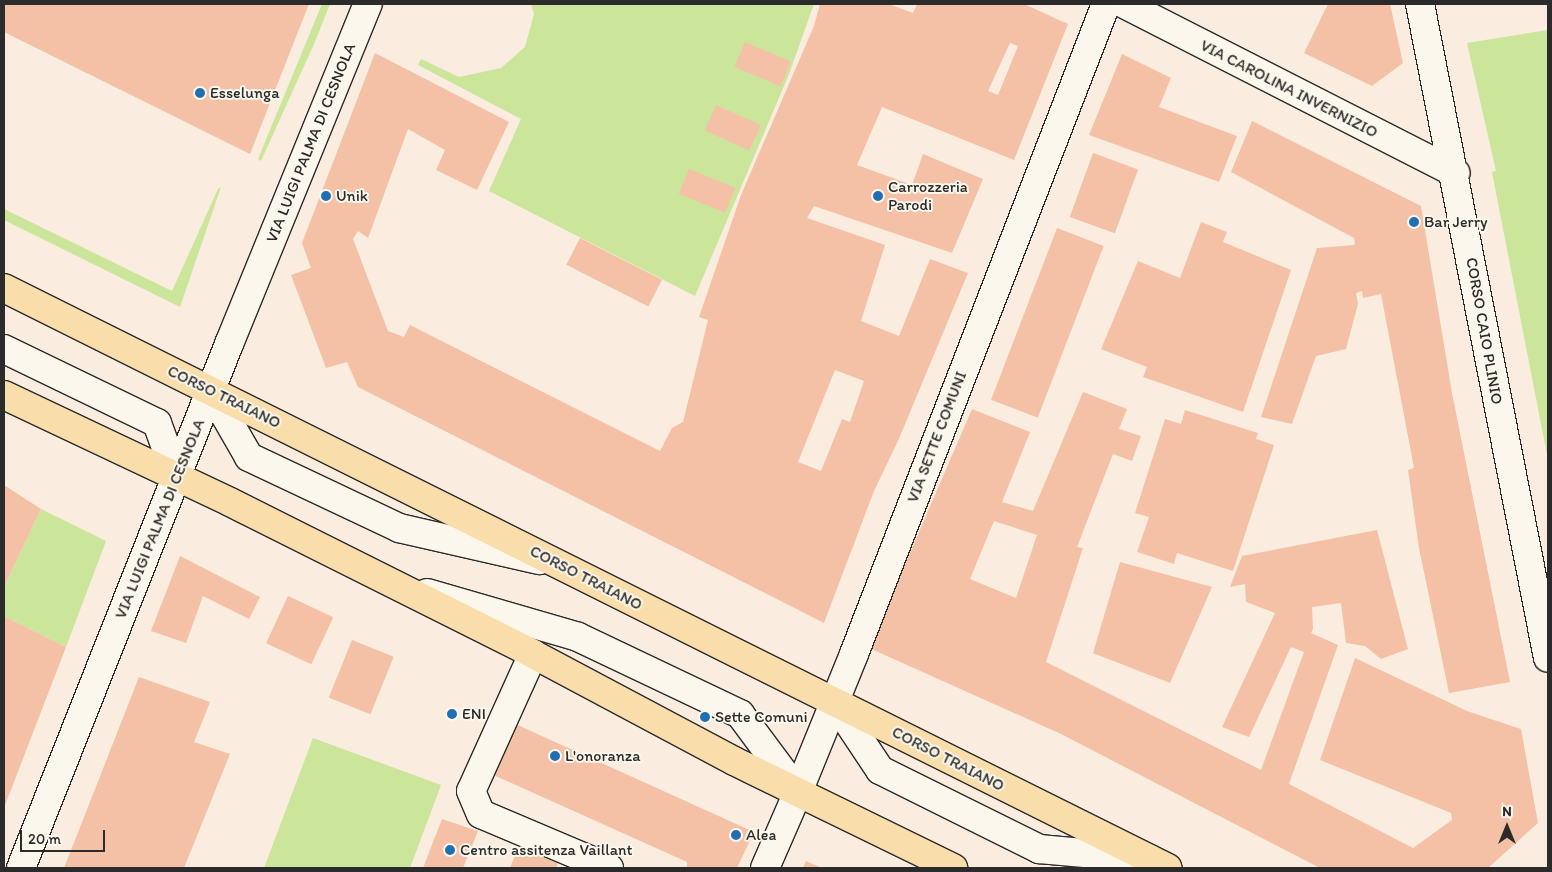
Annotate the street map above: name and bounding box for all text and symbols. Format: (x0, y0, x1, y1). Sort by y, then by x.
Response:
street label: VIA CAROLINA INVERNIZIO (1196, 35, 1382, 143)
street label: VIA LUIGI PALMA DI CESNOLA (262, 40, 360, 246)
place label: Esselunga (210, 83, 279, 103)
marker: Esselunga (194, 87, 206, 99)
place label: Carrozzeria Parodi (888, 177, 968, 215)
place label: Unik (336, 186, 368, 206)
marker: Unik (320, 190, 332, 202)
marker: Carrozzeria Parodi (872, 190, 884, 202)
place label: Bar Jerry (1424, 212, 1488, 232)
marker: Bar Jerry (1408, 216, 1420, 228)
street label: CORSO CAIO PLINIO (1462, 258, 1506, 404)
street label: CORSO TRAIANO (165, 362, 283, 432)
street label: VIA SETTE COMUNI (903, 368, 971, 506)
street label: VIA LUIGI PALMA DI CESNOLA (111, 416, 209, 622)
street label: CORSO TRAIANO (527, 542, 645, 614)
place label: ENI (462, 704, 486, 724)
place label: Sette Comuni (715, 707, 807, 727)
marker: ENI (446, 708, 458, 720)
marker: Sette Comuni (699, 711, 711, 723)
street label: CORSO TRAIANO (889, 723, 1007, 795)
place label: L'onoranza (565, 746, 641, 766)
marker: L'onoranza (549, 750, 561, 762)
north arrow (1482, 802, 1532, 852)
text: N (1502, 803, 1512, 820)
scale bar (22, 820, 108, 852)
place label: Alea (746, 825, 776, 845)
marker: Alea (730, 829, 742, 841)
text: 20 m (28, 830, 61, 848)
place label: Centro assitenza Vaillant (460, 840, 633, 860)
marker: Centro assitenza Vaillant (444, 844, 456, 856)

